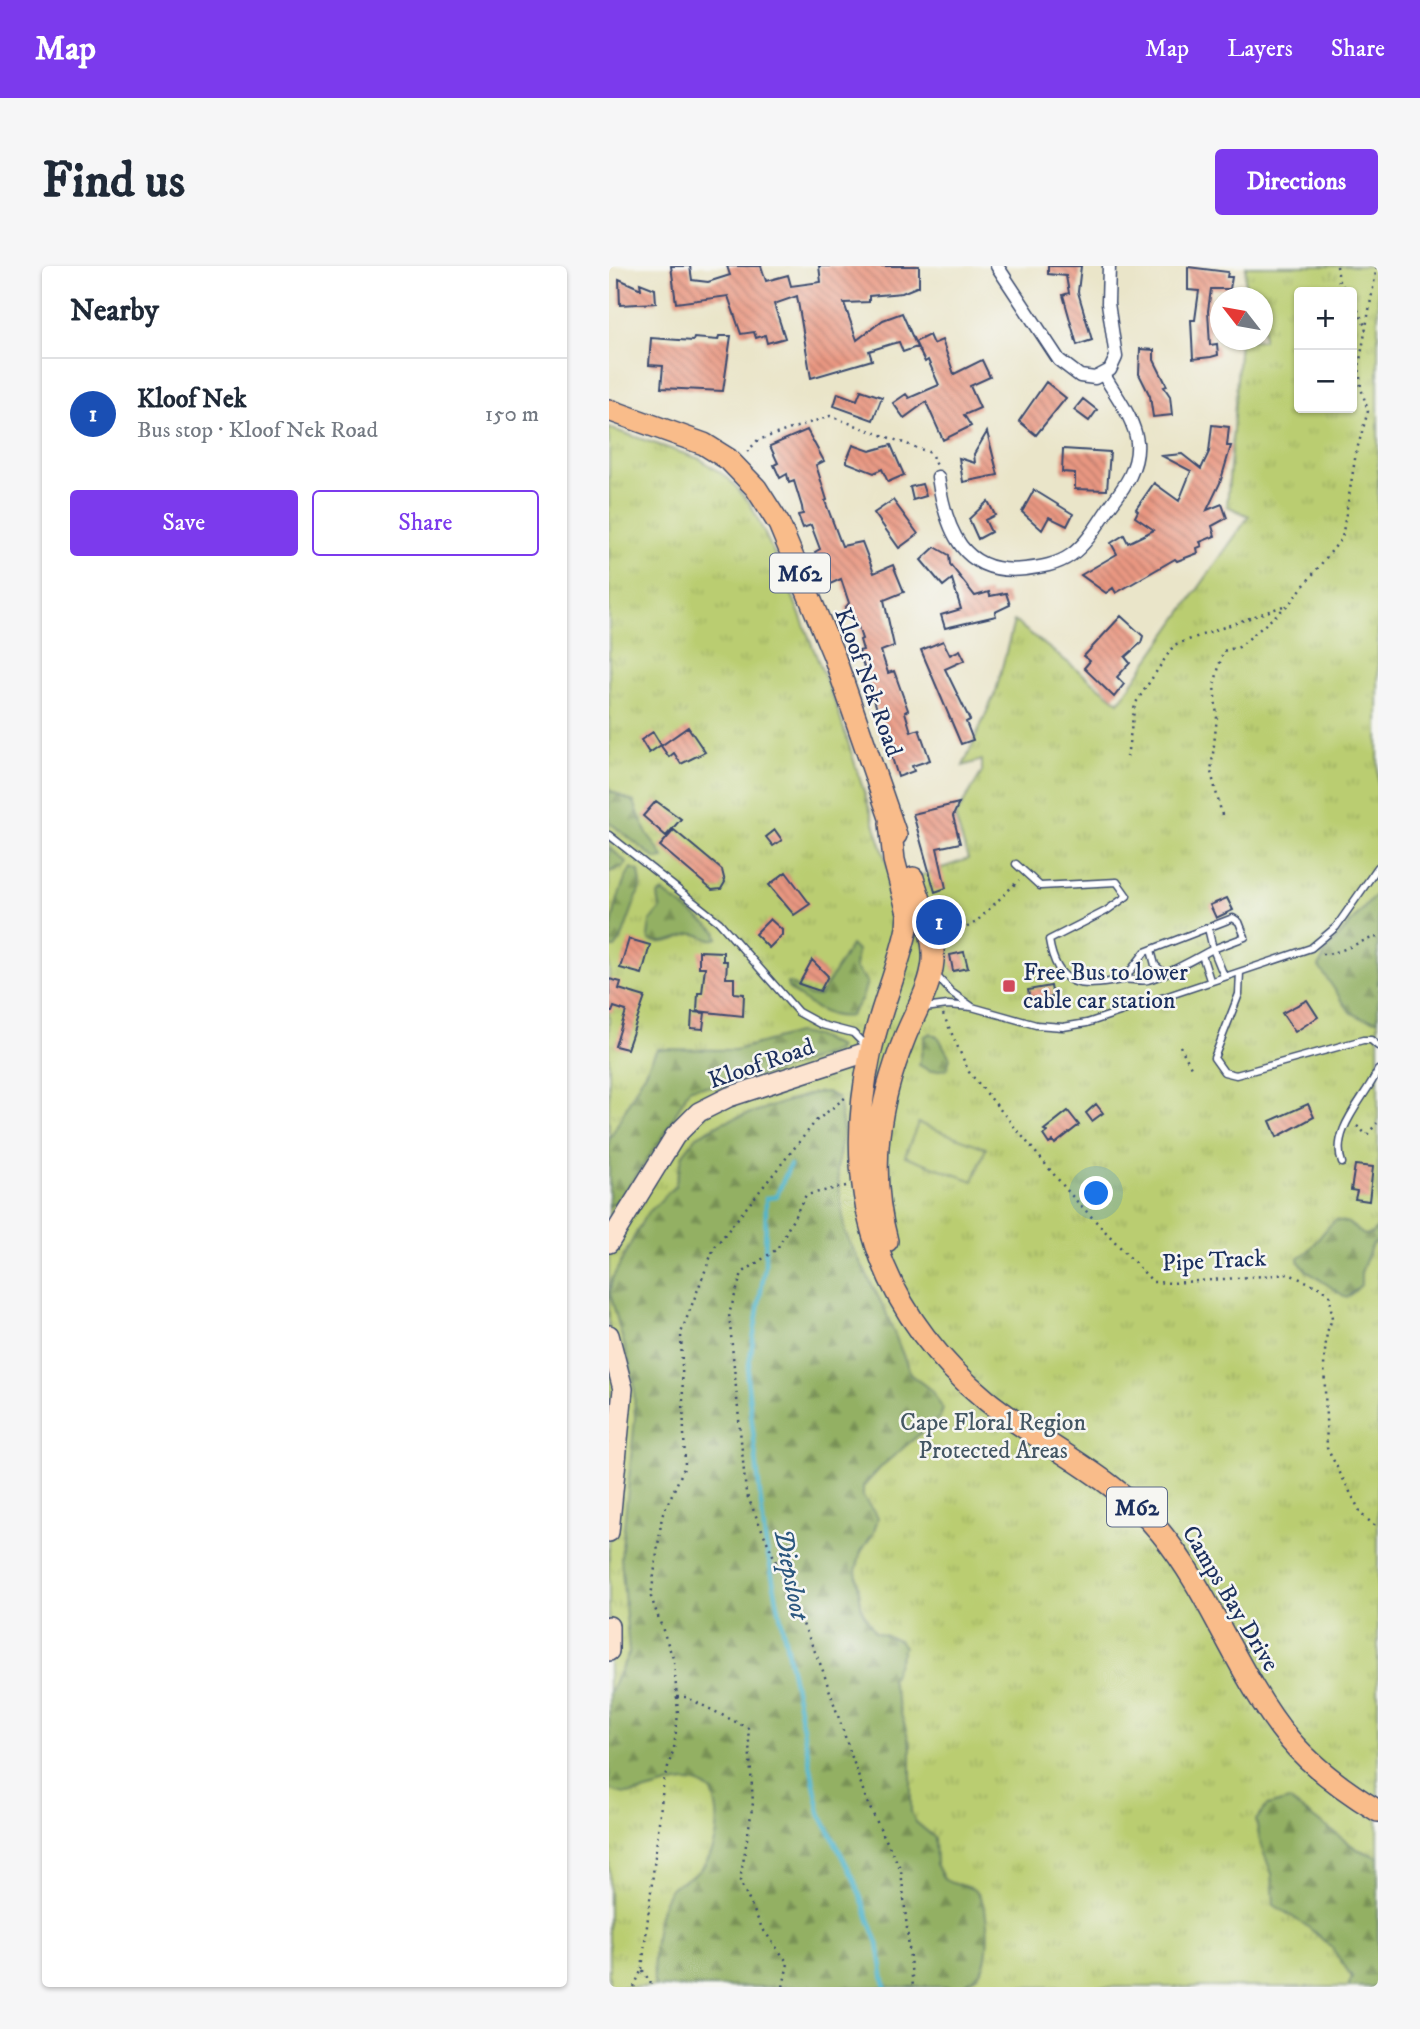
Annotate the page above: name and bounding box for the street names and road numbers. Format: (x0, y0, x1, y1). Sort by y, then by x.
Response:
road number: M62 (770, 554, 830, 592)
street label: Kloof Nek Road (827, 604, 909, 761)
street label: Kloof Road (705, 1032, 818, 1096)
street label: Pipe Track (1161, 1243, 1267, 1279)
road number: M62 (1107, 1488, 1167, 1526)
street label: Camps Bay Drive (1175, 1520, 1285, 1677)

